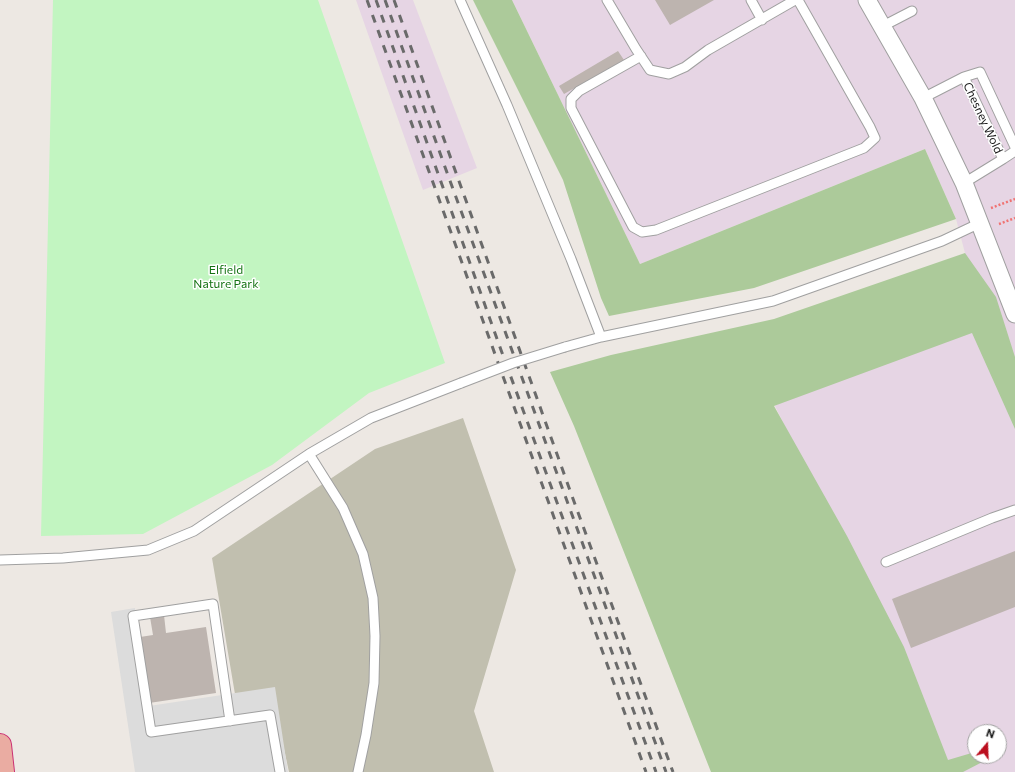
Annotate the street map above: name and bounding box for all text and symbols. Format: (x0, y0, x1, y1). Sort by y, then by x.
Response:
street label: Chesney Wold (960, 80, 1006, 156)
park label: Elfield Nature Park (193, 263, 259, 291)
north arrow (967, 724, 1007, 764)
text: N (985, 726, 997, 741)

